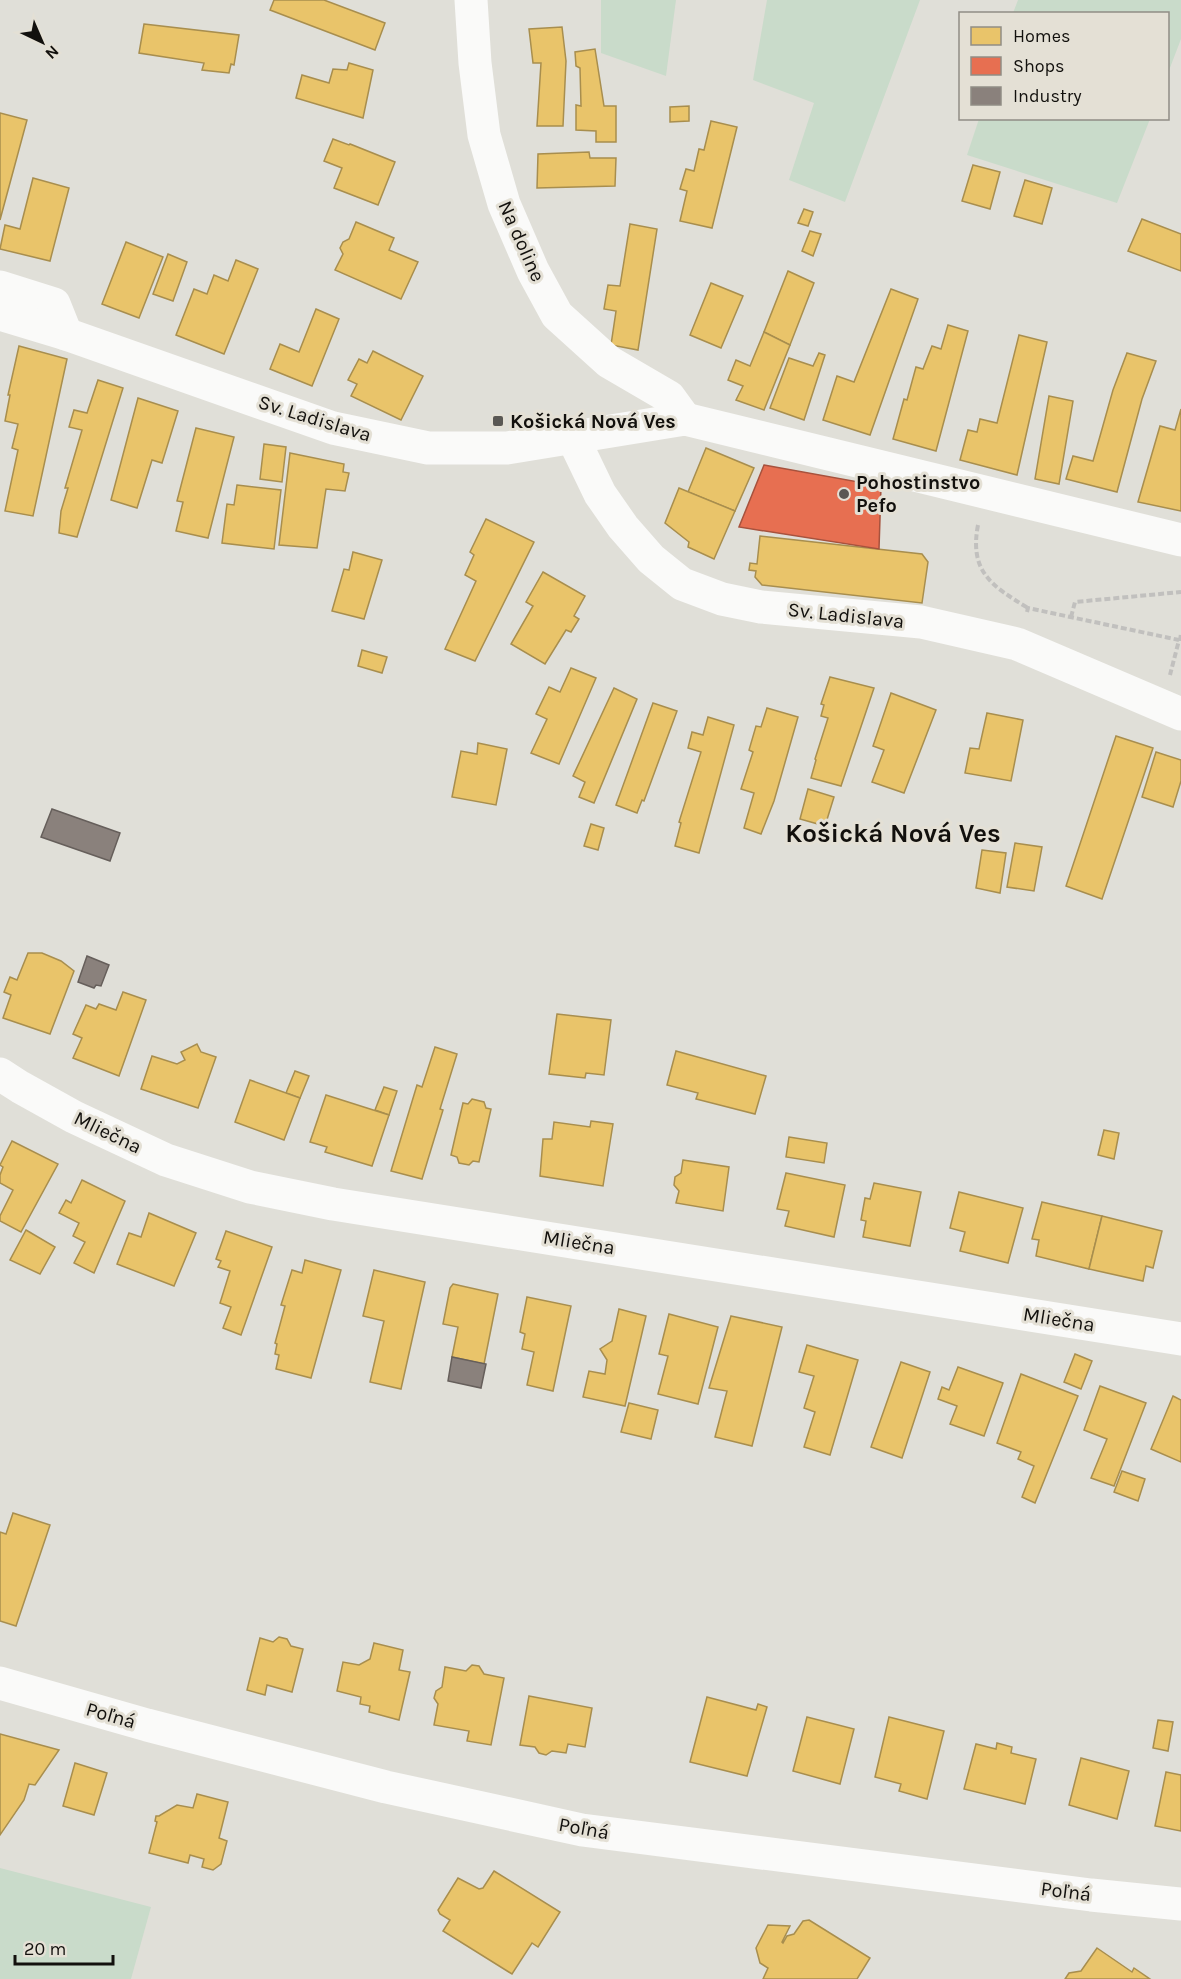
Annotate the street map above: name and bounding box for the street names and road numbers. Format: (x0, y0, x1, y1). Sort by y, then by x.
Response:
street label: Na doline (494, 197, 550, 285)
street label: Sv. Ladislava (256, 390, 374, 447)
street label: Sv. Ladislava (787, 598, 905, 633)
street label: Mliečna (70, 1106, 145, 1159)
street label: Mliečna (541, 1225, 616, 1259)
street label: Mliečna (1021, 1302, 1096, 1336)
street label: Poľná (83, 1697, 138, 1734)
street label: Poľná (557, 1813, 611, 1844)
street label: Poľná (1039, 1877, 1092, 1906)

